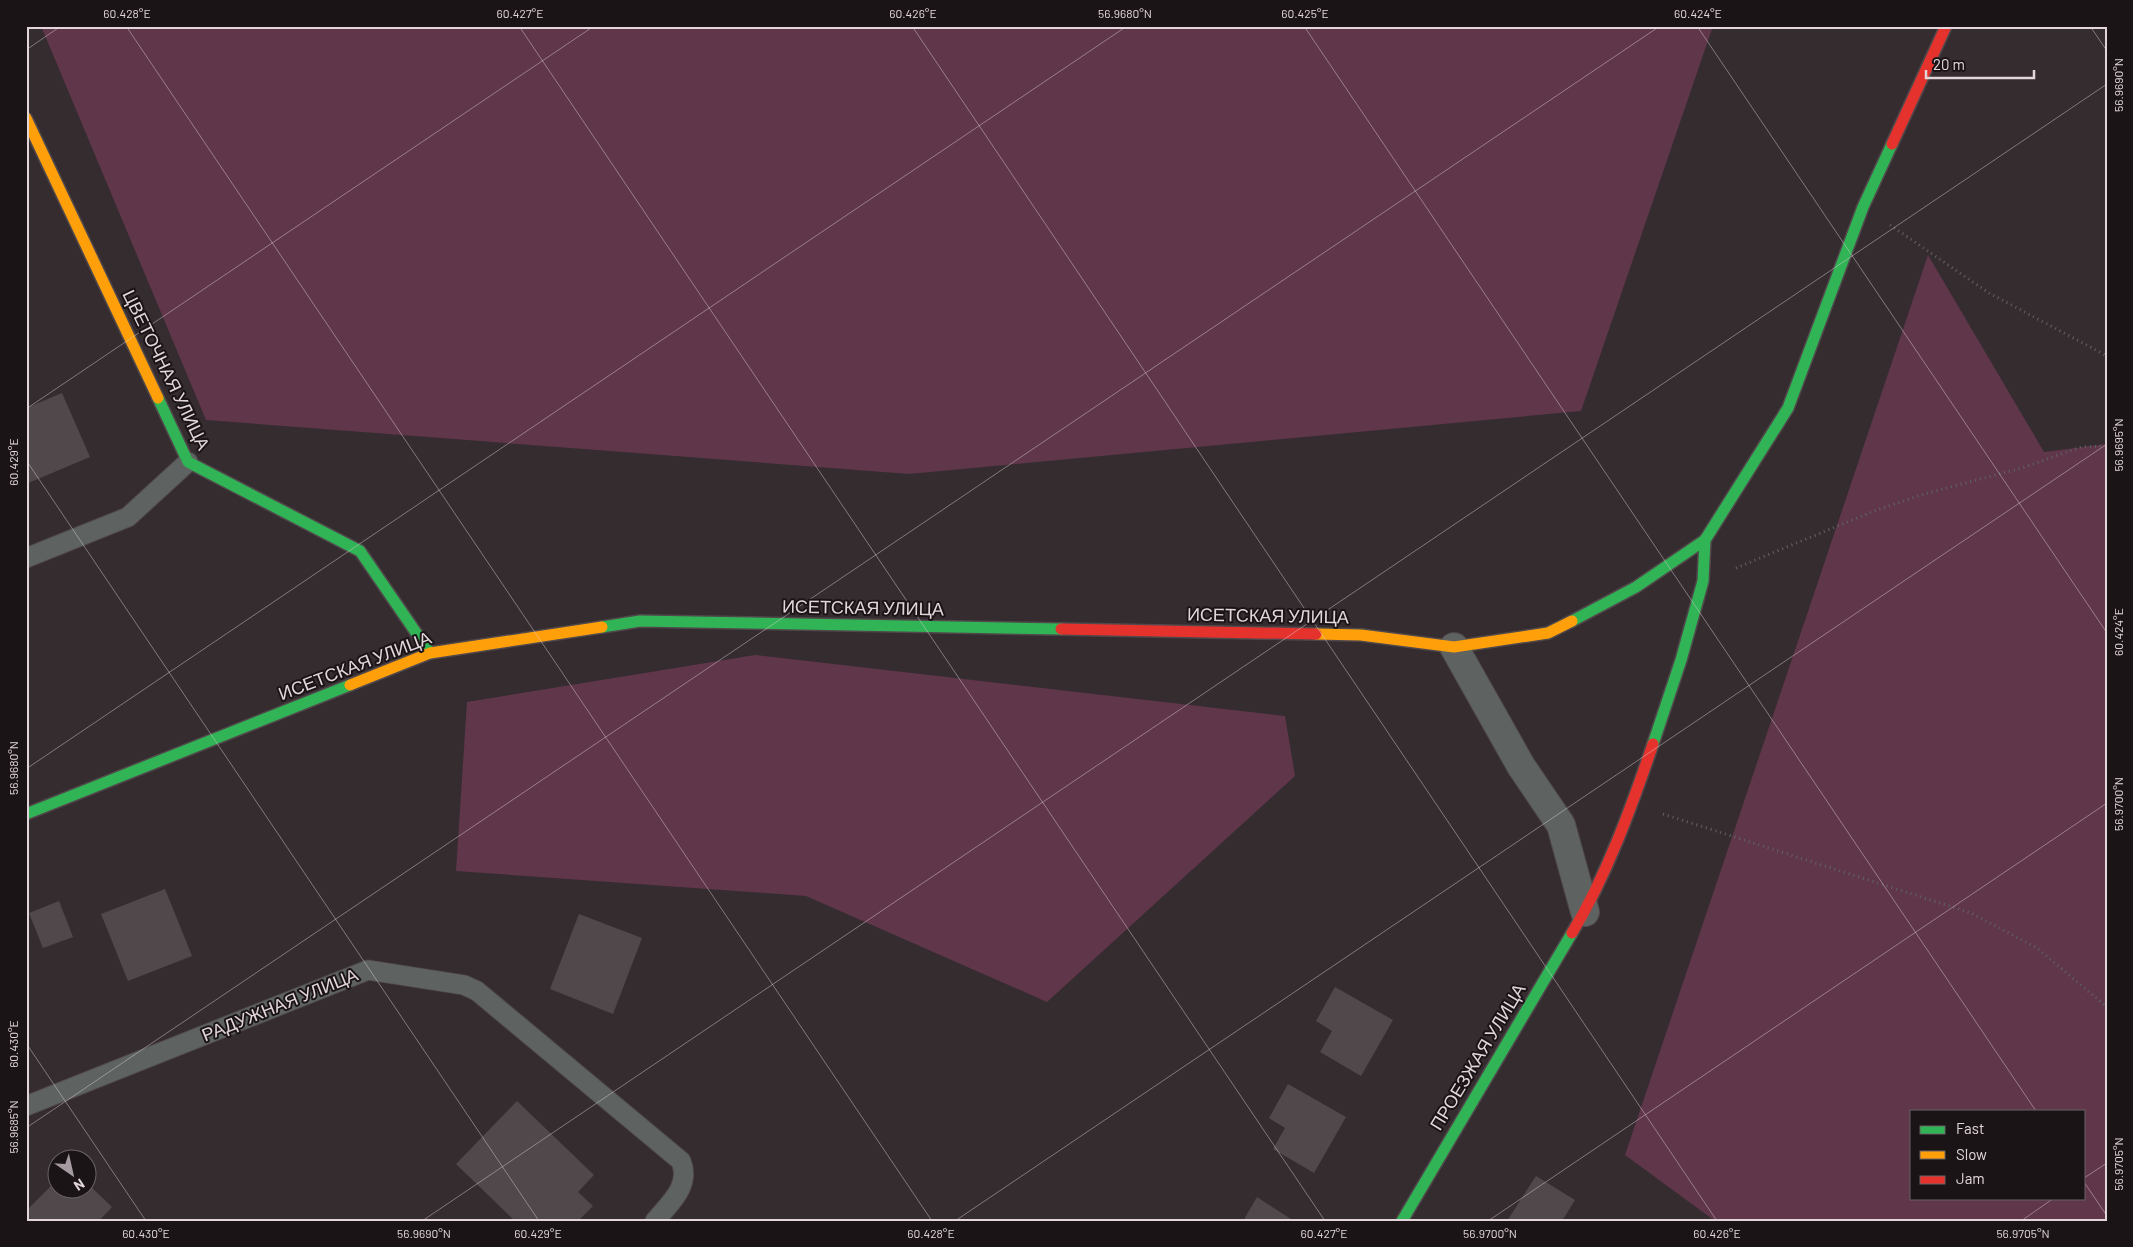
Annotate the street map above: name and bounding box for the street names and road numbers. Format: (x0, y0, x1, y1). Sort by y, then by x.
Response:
street label: ЦВЕТОЧНАЯ УЛИЦА (119, 286, 215, 453)
street label: ИСЕТСКАЯ УЛИЦА (782, 595, 944, 619)
street label: ИСЕТСКАЯ УЛИЦА (1187, 603, 1349, 627)
street label: ИСЕТСКАЯ УЛИЦА (275, 626, 434, 704)
street label: РАДУЖНАЯ УЛИЦА (198, 963, 361, 1045)
street label: ПРОЕЗЖАЯ УЛИЦА (1425, 979, 1530, 1134)

